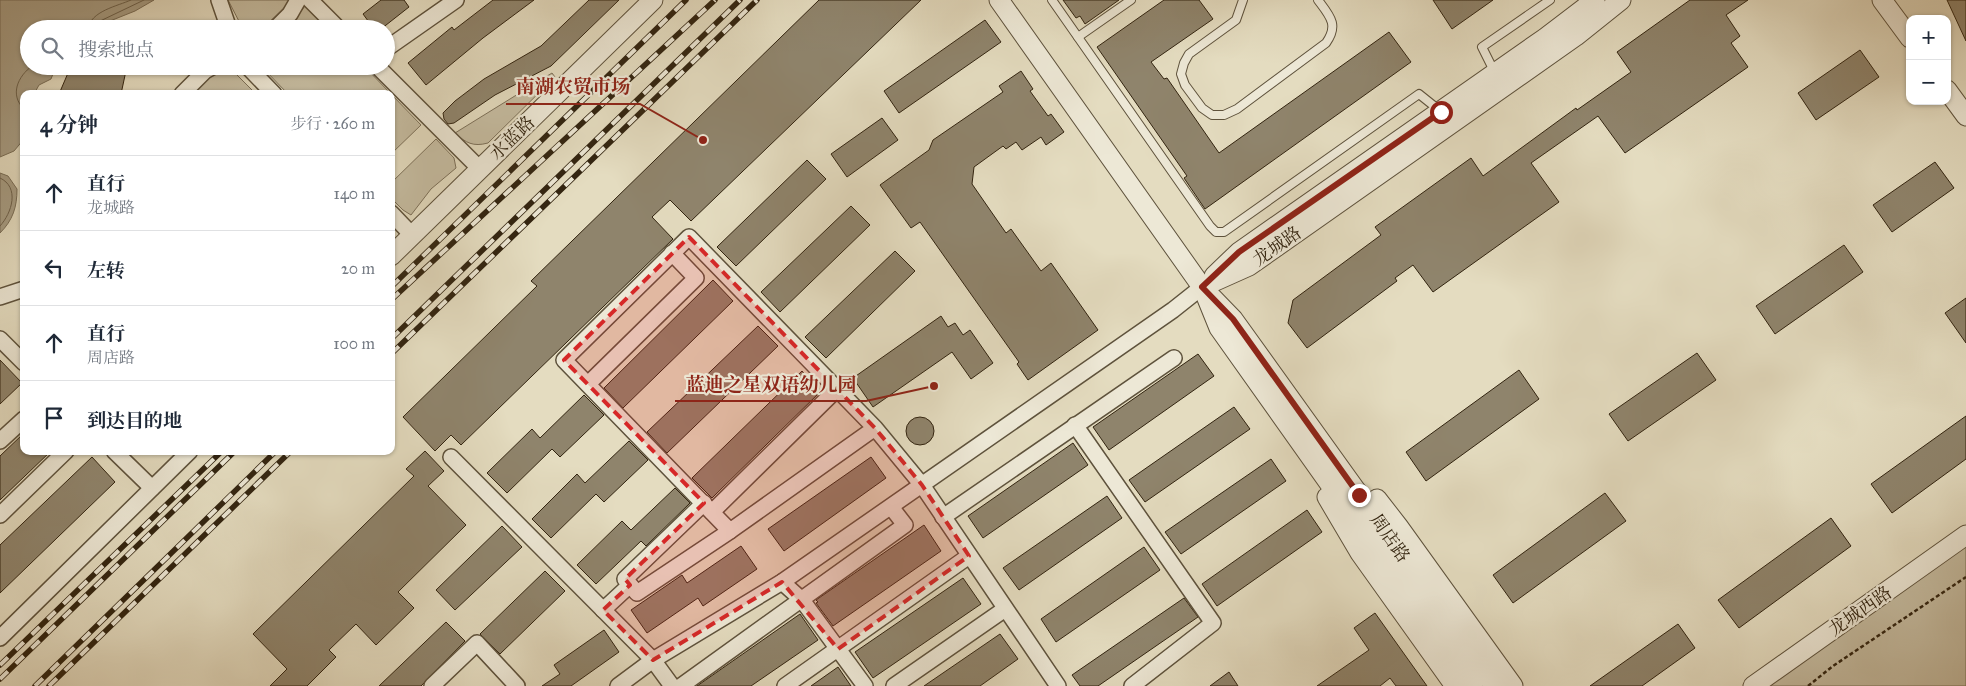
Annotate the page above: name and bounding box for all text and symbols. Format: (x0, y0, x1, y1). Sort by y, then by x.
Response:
map controls (1906, 15, 1951, 105)
button: + (1906, 15, 1951, 60)
search box (20, 20, 395, 75)
icon: search (38, 34, 66, 62)
text: 搜索地点 (78, 38, 154, 61)
button: − (1906, 60, 1951, 105)
callout: 南湖农贸市场 (506, 70, 640, 104)
text: 南湖农贸市场 (516, 75, 630, 98)
route start (1430, 101, 1453, 124)
street label: 水蓝路 (485, 111, 539, 165)
text: 4 分钟 (40, 112, 98, 138)
text: 步行 · 260 m (290, 114, 375, 133)
text: 直行 (87, 172, 125, 195)
icon: ahead (40, 179, 68, 207)
text: 140 m (334, 184, 375, 203)
text: 龙城路 (87, 198, 135, 217)
street label: 龙城路 (1249, 222, 1305, 270)
icon: left (40, 254, 68, 282)
text: 左转 (87, 259, 125, 282)
text: 20 m (341, 259, 375, 278)
text: 直行 (87, 322, 125, 345)
icon: ahead (40, 329, 68, 357)
text: 100 m (333, 334, 375, 353)
text: 周店路 (87, 348, 135, 367)
callout: 蓝迪之星双语幼儿园 (675, 367, 866, 401)
text: 蓝迪之星双语幼儿园 (685, 373, 857, 396)
icon: arrive (40, 404, 68, 432)
text: 到达目的地 (87, 409, 182, 432)
route end (1348, 484, 1371, 507)
street label: 周店路 (1366, 510, 1414, 566)
street label: 龙城西路 (1824, 581, 1896, 641)

